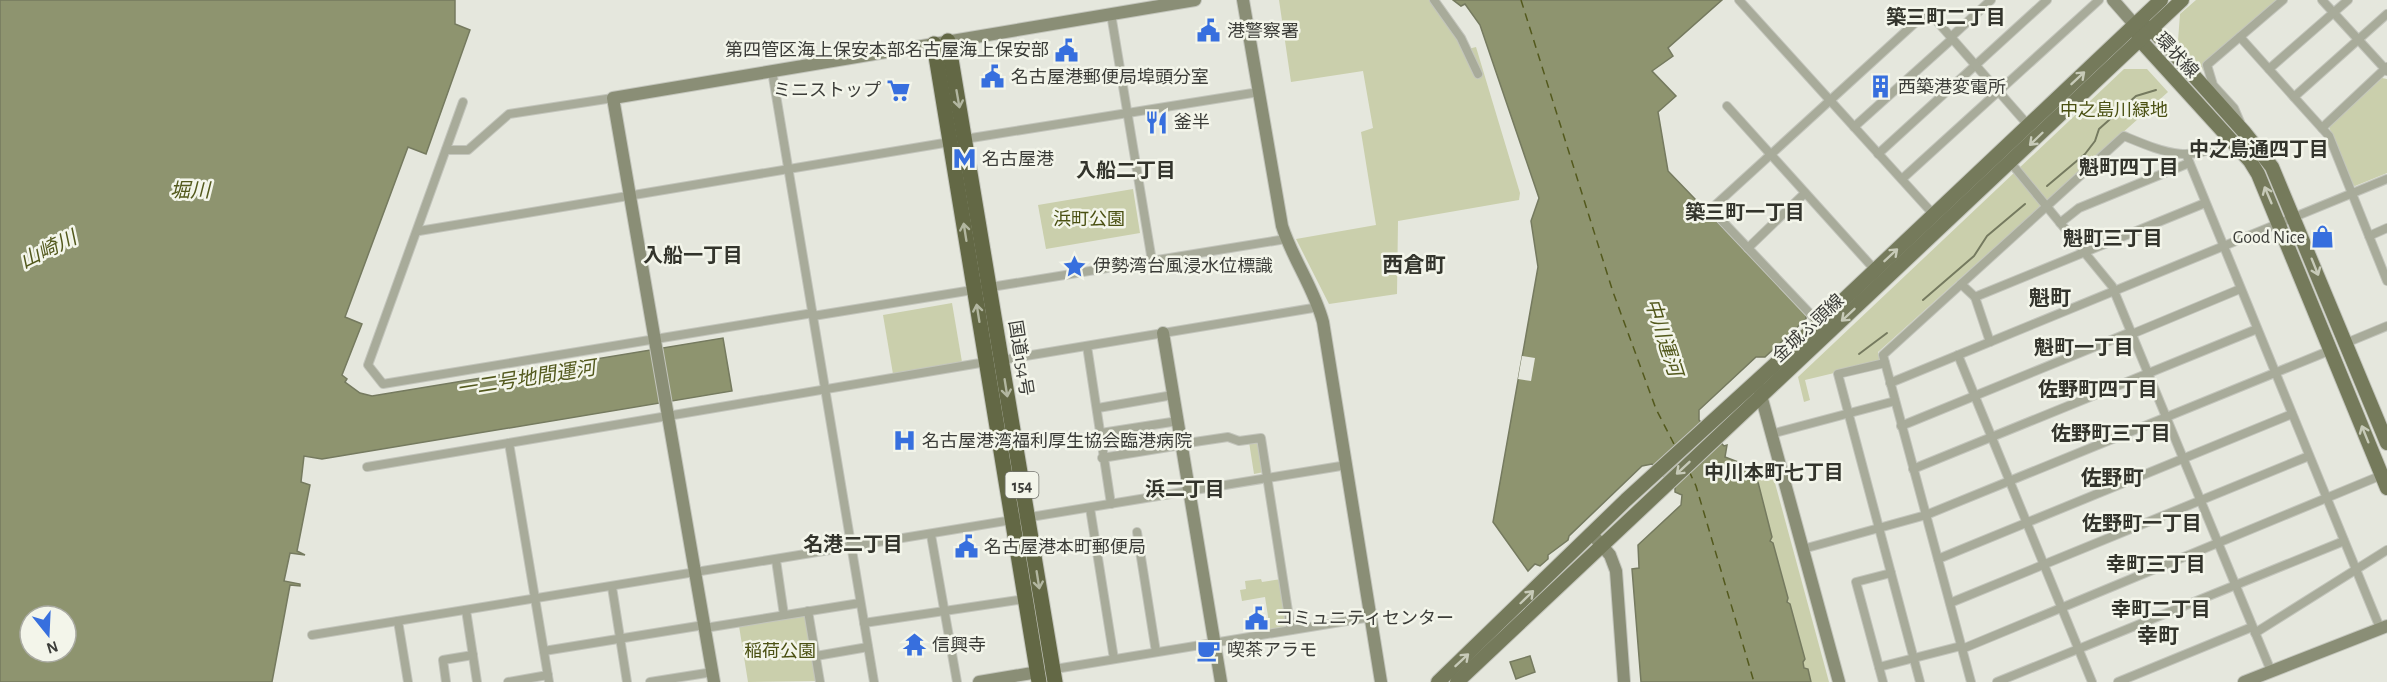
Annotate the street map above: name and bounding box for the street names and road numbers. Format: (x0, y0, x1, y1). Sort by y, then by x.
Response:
street label: 環状線 (2151, 28, 2203, 82)
street label: 金城ふ頭線 (1768, 290, 1848, 366)
street label: 国道154号 (1005, 319, 1037, 397)
road number: 154 (1006, 472, 1038, 498)

